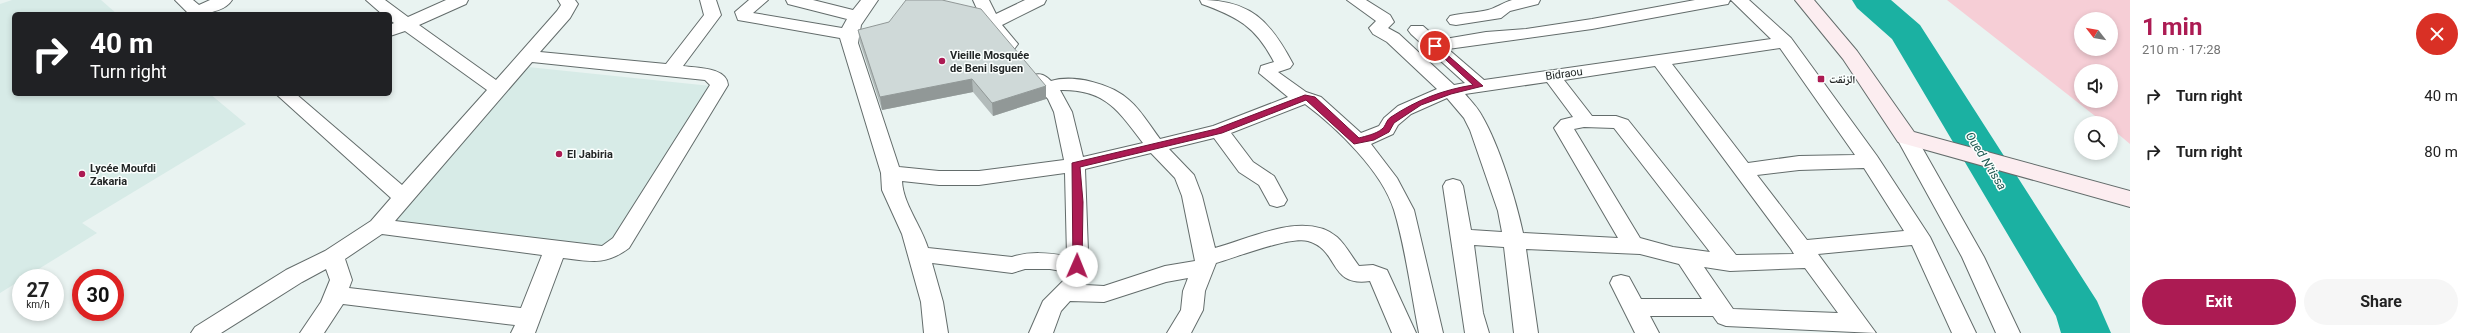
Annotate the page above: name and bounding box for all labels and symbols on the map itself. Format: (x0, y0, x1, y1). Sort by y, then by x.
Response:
north arrow (2074, 12, 2118, 56)
pin (1418, 29, 1452, 63)
place label: Vieille Mosquée de Beni Isguen (950, 49, 1029, 75)
marker: Vieille Mosquée de Beni Isguen (937, 56, 947, 66)
street label: Bidraou (1544, 65, 1584, 83)
place label: الزنقت (1829, 73, 1855, 86)
marker: الزنقت (1816, 74, 1826, 84)
water label: Oued N'tissa (1963, 130, 2009, 192)
place label: El Jabiria (567, 148, 613, 161)
marker: El Jabiria (554, 149, 564, 159)
place label: Lycée Moufdi Zakaria (90, 162, 156, 188)
marker: Lycée Moufdi Zakaria (77, 169, 87, 179)
position arrow (1056, 245, 1098, 287)
speed limit sign: 30 (72, 269, 124, 321)

